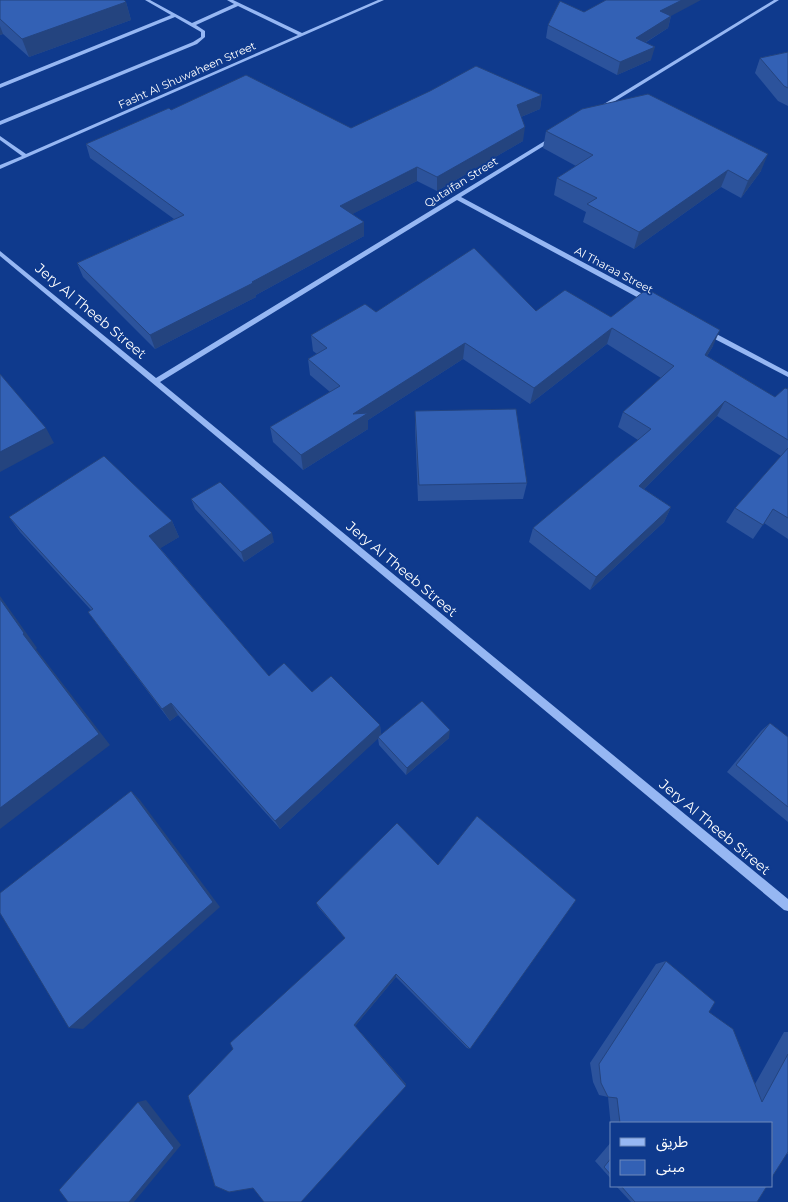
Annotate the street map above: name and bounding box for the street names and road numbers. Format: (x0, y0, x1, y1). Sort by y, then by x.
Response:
street label: Fasht Al Shuwaheen Street (116, 38, 258, 112)
street label: Qutaifan Street (422, 154, 501, 210)
street label: Al Tharaa Street (572, 243, 656, 297)
street label: Jery Al Theeb Street (31, 259, 151, 363)
street label: Jery Al Theeb Street (342, 517, 462, 621)
street label: Jery Al Theeb Street (655, 775, 775, 879)

